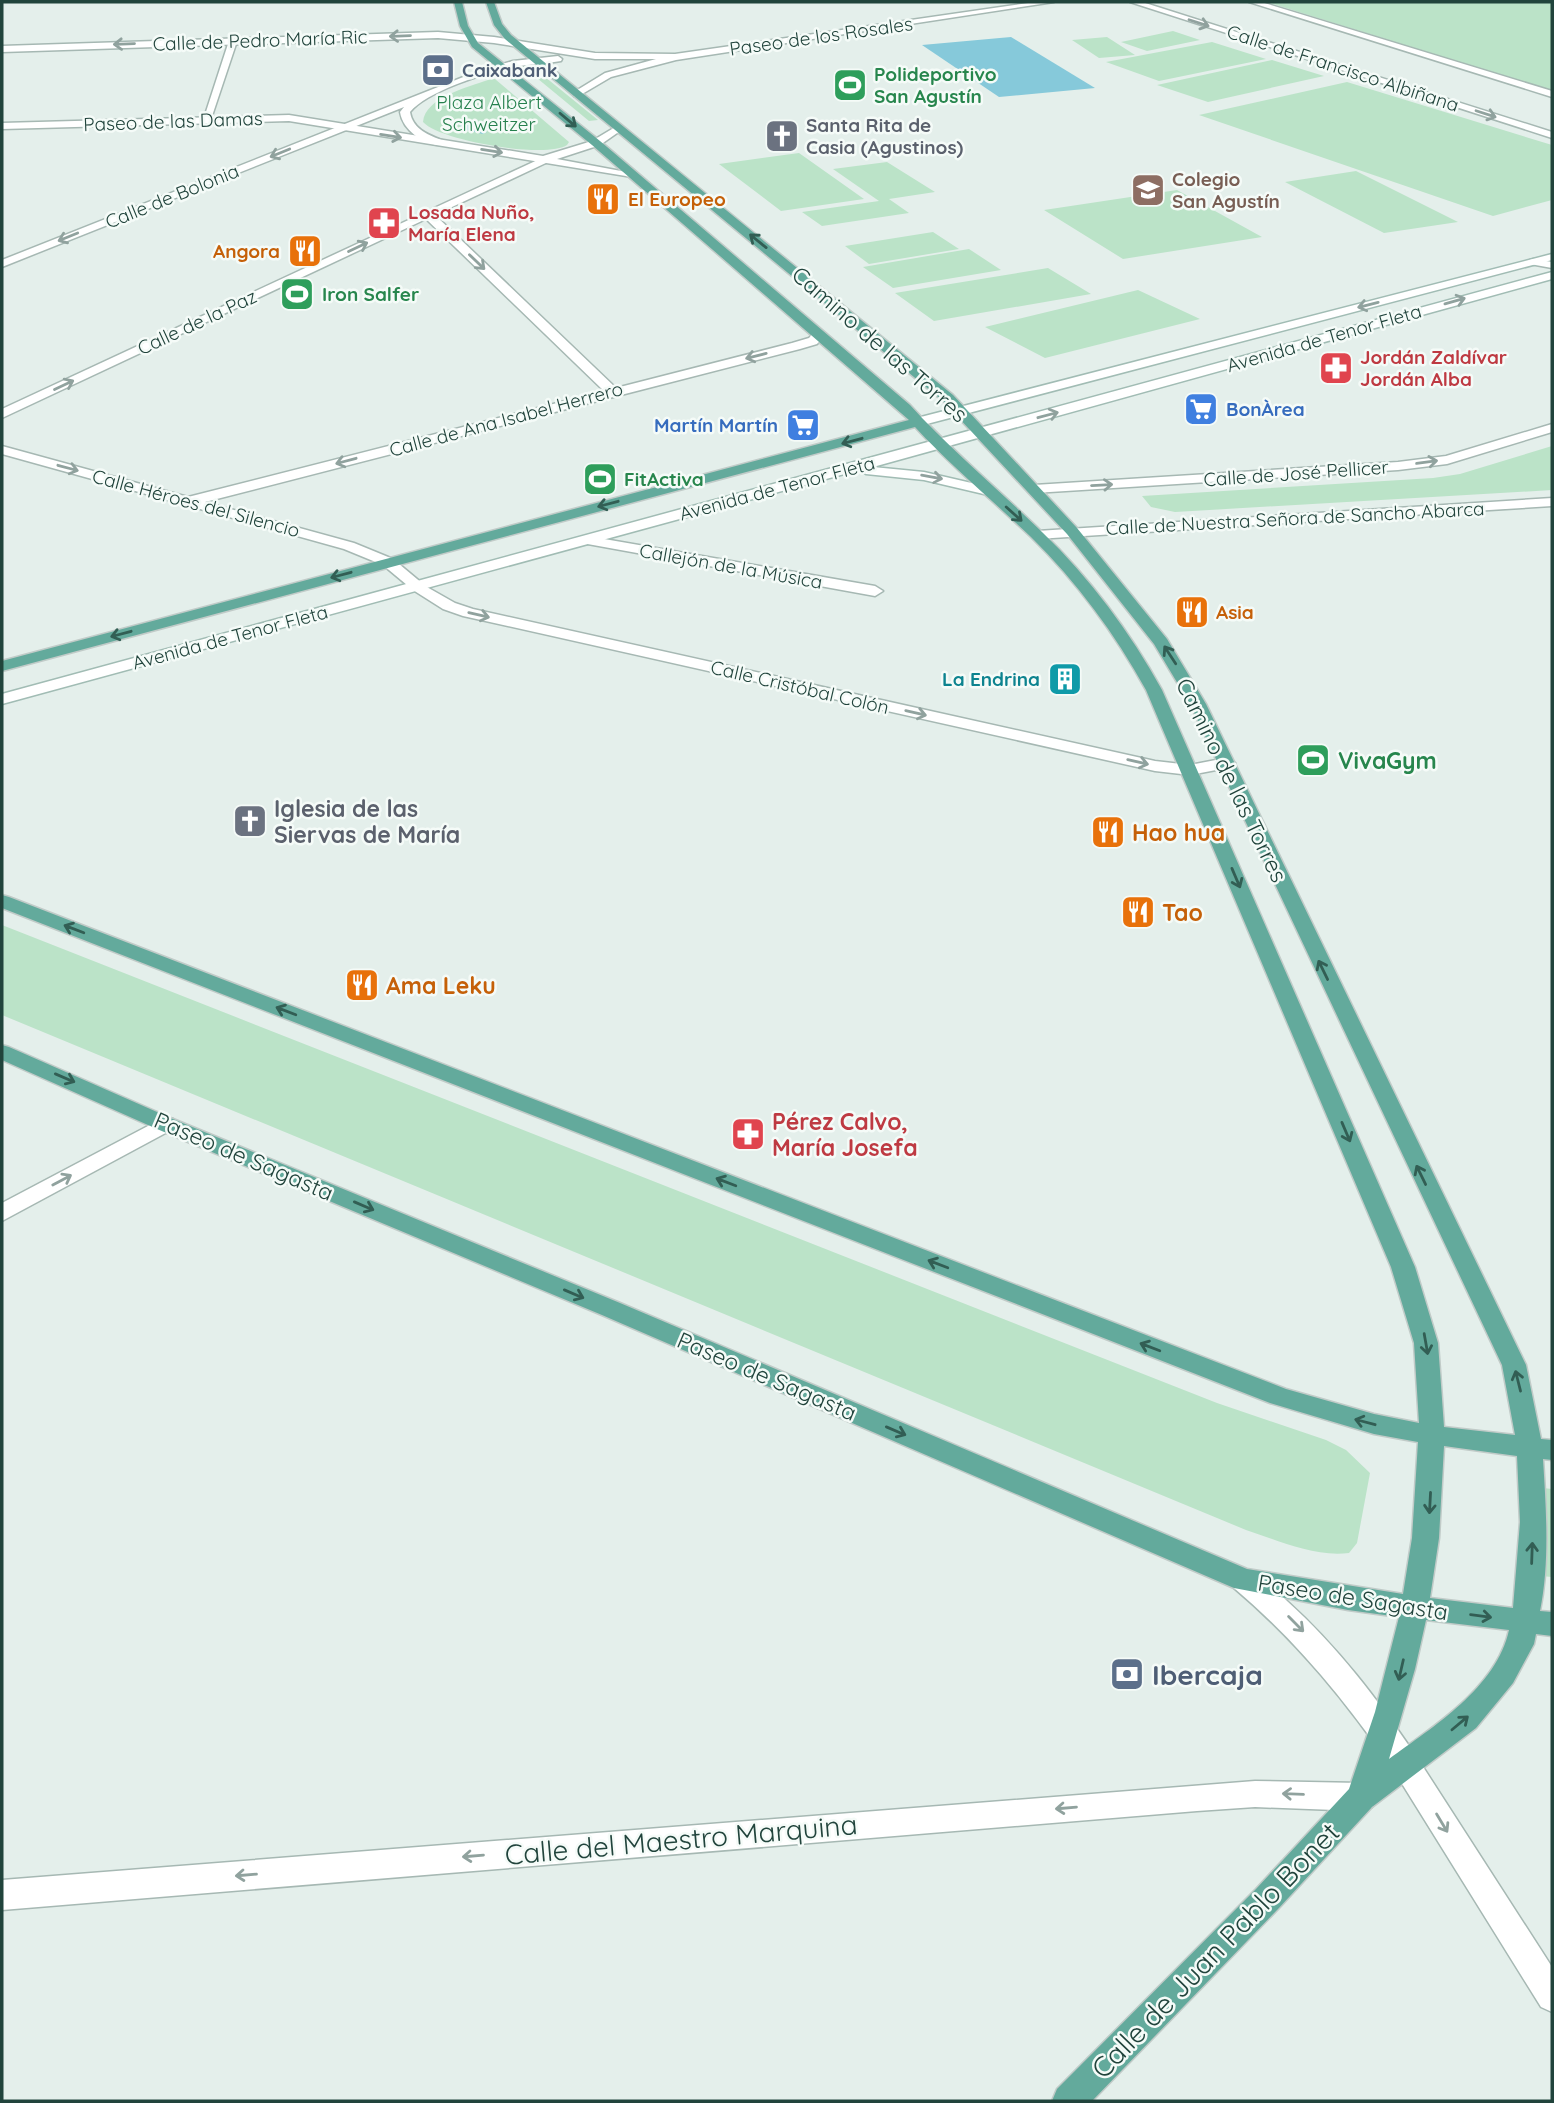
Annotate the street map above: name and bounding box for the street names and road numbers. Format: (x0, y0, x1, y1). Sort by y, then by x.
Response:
street label: Paseo de los Rosales (728, 11, 914, 61)
street label: Calle de Francisco Albiñana (1224, 19, 1462, 117)
street label: Calle de Pedro María Ric (152, 24, 368, 56)
street label: Paseo de las Damas (83, 106, 263, 136)
street label: Calle de Bolonia (102, 158, 242, 234)
street label: Camino de las Torres (786, 260, 974, 428)
street label: Calle de la Paz (134, 284, 260, 360)
street label: Avenida de Tenor Fleta (1224, 299, 1424, 377)
street label: Calle de Ana Isabel Herrero (387, 376, 625, 462)
street label: Avenida de Tenor Fleta (676, 450, 878, 526)
street label: Calle de José Pellicer (1203, 455, 1390, 491)
street label: Calle Héroes del Silencio (90, 464, 302, 542)
street label: Calle de Nuestra Señora de Sancho Abarca (1105, 496, 1485, 540)
street label: Callejón de la Música (638, 538, 824, 594)
street label: Avenida de Tenor Fleta (129, 599, 331, 675)
street label: Calle Cristóbal Colón (708, 655, 892, 719)
street label: Camino de las Torres (1170, 673, 1294, 887)
street label: Paseo de Sagasta (150, 1105, 338, 1207)
street label: Paseo de Sagasta (673, 1325, 861, 1427)
street label: Paseo de Sagasta (1256, 1568, 1450, 1626)
street label: Calle del Maestro Marquina (503, 1806, 859, 1872)
street label: Calle de Juan Pablo Bonet (1084, 1815, 1346, 2085)

